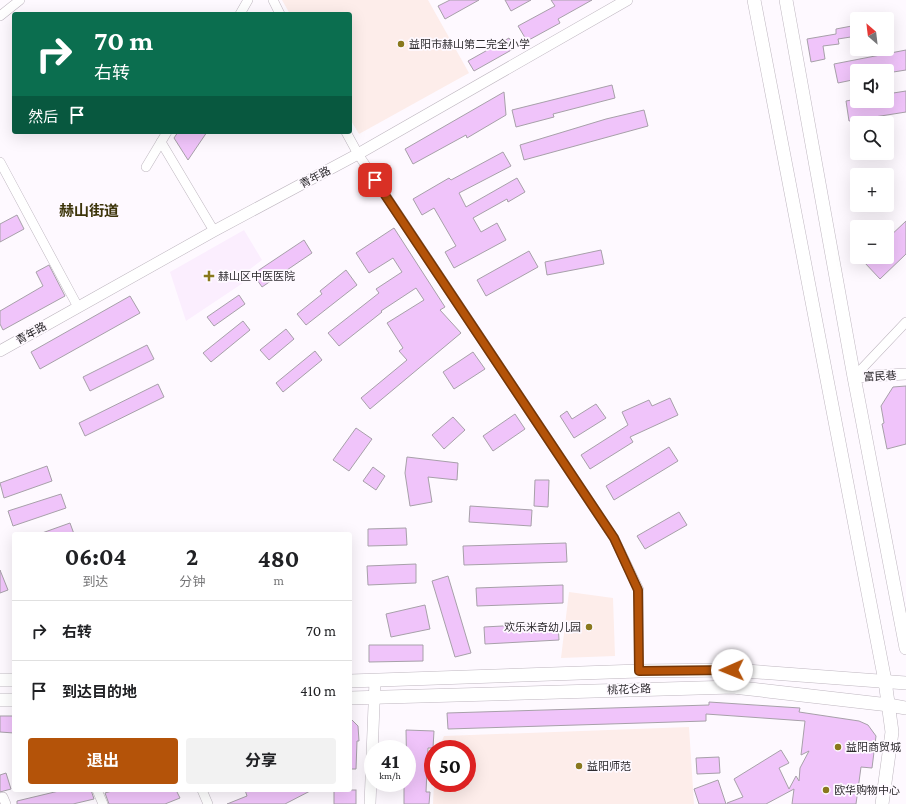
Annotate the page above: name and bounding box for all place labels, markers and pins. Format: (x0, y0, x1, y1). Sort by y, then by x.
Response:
place label: 益阳市赫山第二完全小学 (409, 38, 530, 50)
marker: 益阳市赫山第二完全小学 (396, 39, 406, 49)
pin (358, 163, 392, 197)
marker: 赫山区中医医院 (203, 270, 215, 282)
place label: 赫山区中医医院 (218, 270, 295, 282)
place label: 欢乐米奇幼儿园 (504, 621, 581, 633)
marker: 欢乐米奇幼儿园 (584, 622, 594, 632)
place label: 益阳商贸城 (846, 741, 901, 753)
marker: 益阳商贸城 (833, 742, 843, 752)
place label: 益阳师范 (587, 760, 631, 772)
marker: 益阳师范 (574, 761, 584, 771)
place label: 欧华购物中心 (834, 784, 900, 796)
marker: 欧华购物中心 (821, 785, 831, 795)

